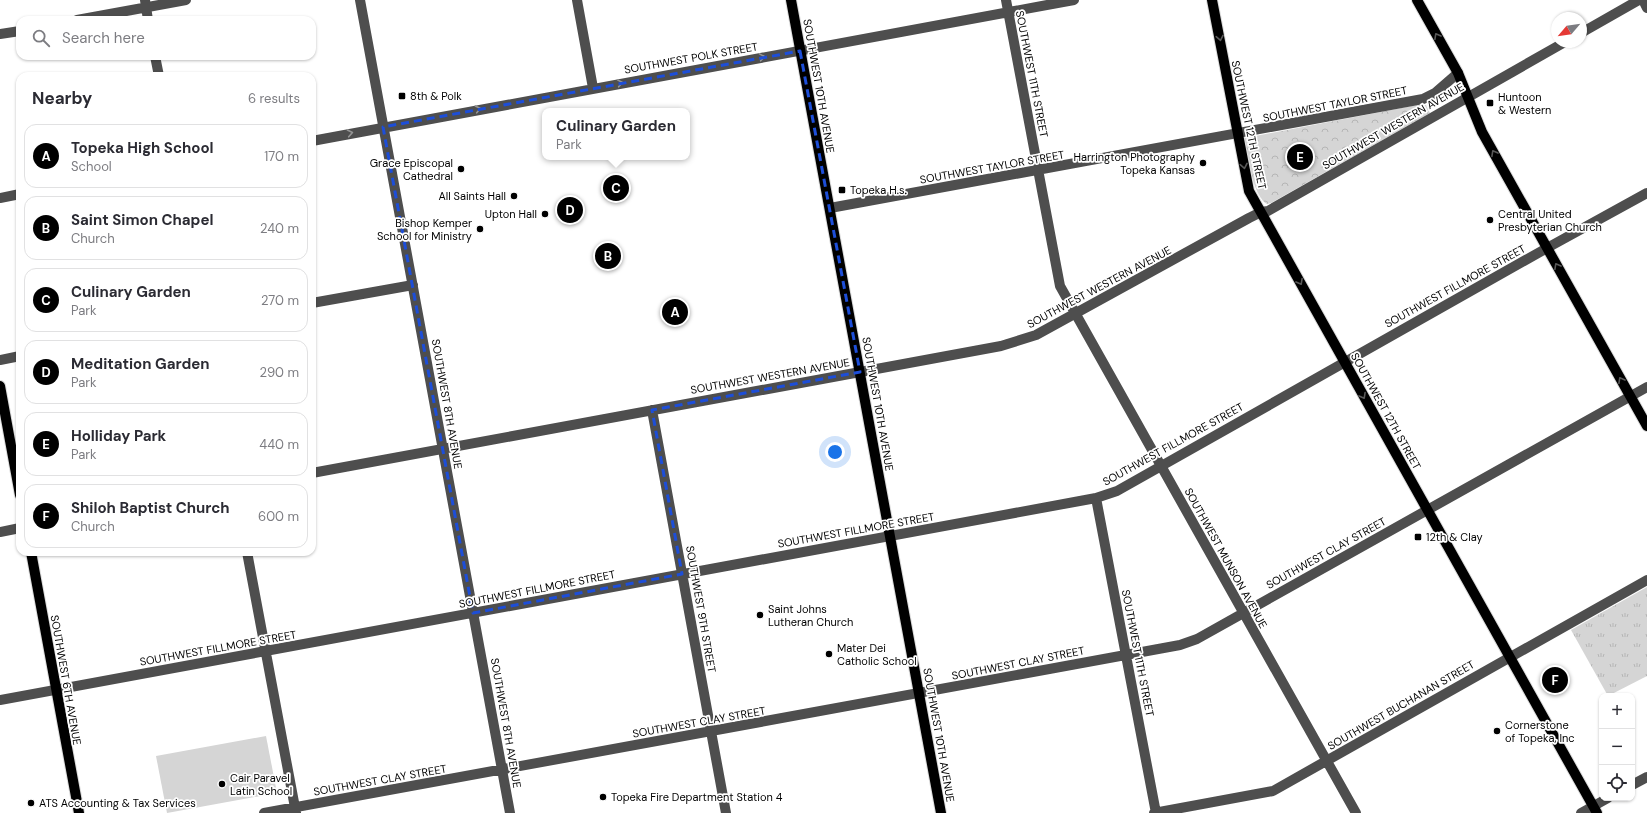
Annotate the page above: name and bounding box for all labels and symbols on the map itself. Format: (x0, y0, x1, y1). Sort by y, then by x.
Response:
street label: SOUTHWEST 11TH STREET (1013, 9, 1051, 139)
north arrow (1551, 12, 1587, 48)
street label: SOUTHWEST 10TH AVENUE (800, 18, 838, 154)
one-way arrow (1435, 33, 1442, 40)
one-way arrow (1215, 35, 1223, 41)
street label: SOUTHWEST POLK STREET (623, 39, 759, 77)
one-way arrow (759, 54, 765, 62)
street label: SOUTHWEST 12TH STREET (1228, 59, 1270, 191)
one-way arrow (616, 79, 623, 88)
street label: SOUTHWEST WESTERN AVENUE (1320, 80, 1466, 172)
street label: SOUTHWEST TAYLOR STREET (1262, 83, 1408, 125)
place label: 8th & Polk (410, 89, 462, 103)
place label: Huntoon & Western (1498, 90, 1551, 117)
marker: 8th & Polk (397, 91, 407, 101)
marker: Huntoon & Western (1485, 98, 1495, 108)
one-way arrow (475, 106, 481, 114)
one-way arrow (347, 130, 353, 138)
pin: E (1287, 142, 1313, 172)
street label: SOUTHWEST TAYLOR STREET (919, 147, 1065, 187)
place label: Harrington Photography Topeka Kansas (1074, 150, 1195, 177)
one-way arrow (1491, 150, 1498, 157)
place label: Grace Episcopal Cathedral (370, 156, 453, 183)
marker: Harrington Photography Topeka Kansas (1198, 158, 1208, 168)
one-way arrow (1239, 163, 1248, 169)
marker: Grace Episcopal Cathedral (456, 164, 466, 174)
pin: C (603, 173, 629, 203)
place label: Topeka H.s. (850, 183, 907, 197)
marker: Topeka H.s. (837, 185, 847, 195)
place label: All Saints Hall (438, 189, 506, 203)
marker: All Saints Hall (509, 191, 519, 201)
pin: D (557, 195, 583, 225)
place label: Upton Hall (485, 207, 537, 221)
place label: Central United Presbyterian Church (1498, 207, 1602, 234)
marker: Upton Hall (540, 209, 550, 219)
marker: Central United Presbyterian Church (1485, 215, 1495, 225)
place label: Bishop Kemper School for Ministry (377, 216, 472, 243)
marker: Bishop Kemper School for Ministry (475, 224, 485, 234)
pin: B (595, 241, 621, 271)
street label: SOUTHWEST FILLMORE STREET (1382, 241, 1528, 331)
street label: SOUTHWEST WESTERN AVENUE (1025, 243, 1173, 331)
one-way arrow (1555, 263, 1562, 270)
one-way arrow (1295, 278, 1302, 285)
pin: A (662, 297, 688, 327)
street label: SOUTHWEST 10TH AVENUE (859, 336, 897, 472)
street label: SOUTHWEST 8TH AVENUE (429, 338, 465, 470)
street label: SOUTHWEST 12TH STREET (1348, 350, 1424, 472)
street label: SOUTHWEST WESTERN AVENUE (689, 355, 851, 397)
one-way arrow (1618, 377, 1626, 384)
one-way arrow (1359, 392, 1366, 399)
street label: SOUTHWEST FILLMORE STREET (1100, 399, 1246, 489)
your location (825, 442, 845, 462)
street label: SOUTHWEST MUNSON AVENUE (1182, 485, 1270, 631)
street label: SOUTHWEST FILLMORE STREET (777, 509, 935, 551)
street label: SOUTHWEST CLAY STREET (1264, 514, 1388, 592)
place label: 12th & Clay (1426, 530, 1483, 544)
marker: 12th & Clay (1413, 532, 1423, 542)
street label: SOUTHWEST 9TH STREET (683, 544, 719, 674)
street label: SOUTHWEST FILLMORE STREET (458, 567, 616, 611)
street label: SOUTHWEST 11TH STREET (1119, 588, 1157, 718)
place label: Saint Johns Lutheran Church (768, 602, 853, 629)
marker: Saint Johns Lutheran Church (755, 610, 765, 620)
street label: SOUTHWEST 6TH AVENUE (48, 614, 84, 746)
street label: SOUTHWEST FILLMORE STREET (139, 627, 297, 669)
place label: Mater Dei Catholic School (837, 641, 917, 668)
street label: SOUTHWEST CLAY STREET (950, 643, 1086, 683)
marker: Mater Dei Catholic School (824, 649, 834, 659)
street label: SOUTHWEST 8TH AVENUE (488, 657, 524, 789)
street label: SOUTHWEST BUCHANAN STREET (1325, 657, 1477, 753)
pin: F (1542, 665, 1568, 695)
street label: SOUTHWEST 10TH AVENUE (920, 667, 958, 803)
street label: SOUTHWEST CLAY STREET (631, 703, 767, 741)
place label: Cornerstone of Topeka, Inc (1505, 718, 1575, 745)
marker: Cornerstone of Topeka, Inc (1492, 726, 1502, 736)
street label: SOUTHWEST CLAY STREET (312, 761, 448, 799)
place label: Cair Paravel Latin School (230, 771, 292, 798)
marker: Cair Paravel Latin School (217, 779, 227, 789)
place label: Topeka Fire Department Station 4 (611, 790, 783, 804)
marker: Topeka Fire Department Station 4 (598, 792, 608, 802)
place label: ATS Accounting & Tax Services (39, 796, 196, 810)
marker: ATS Accounting & Tax Services (26, 798, 36, 808)

